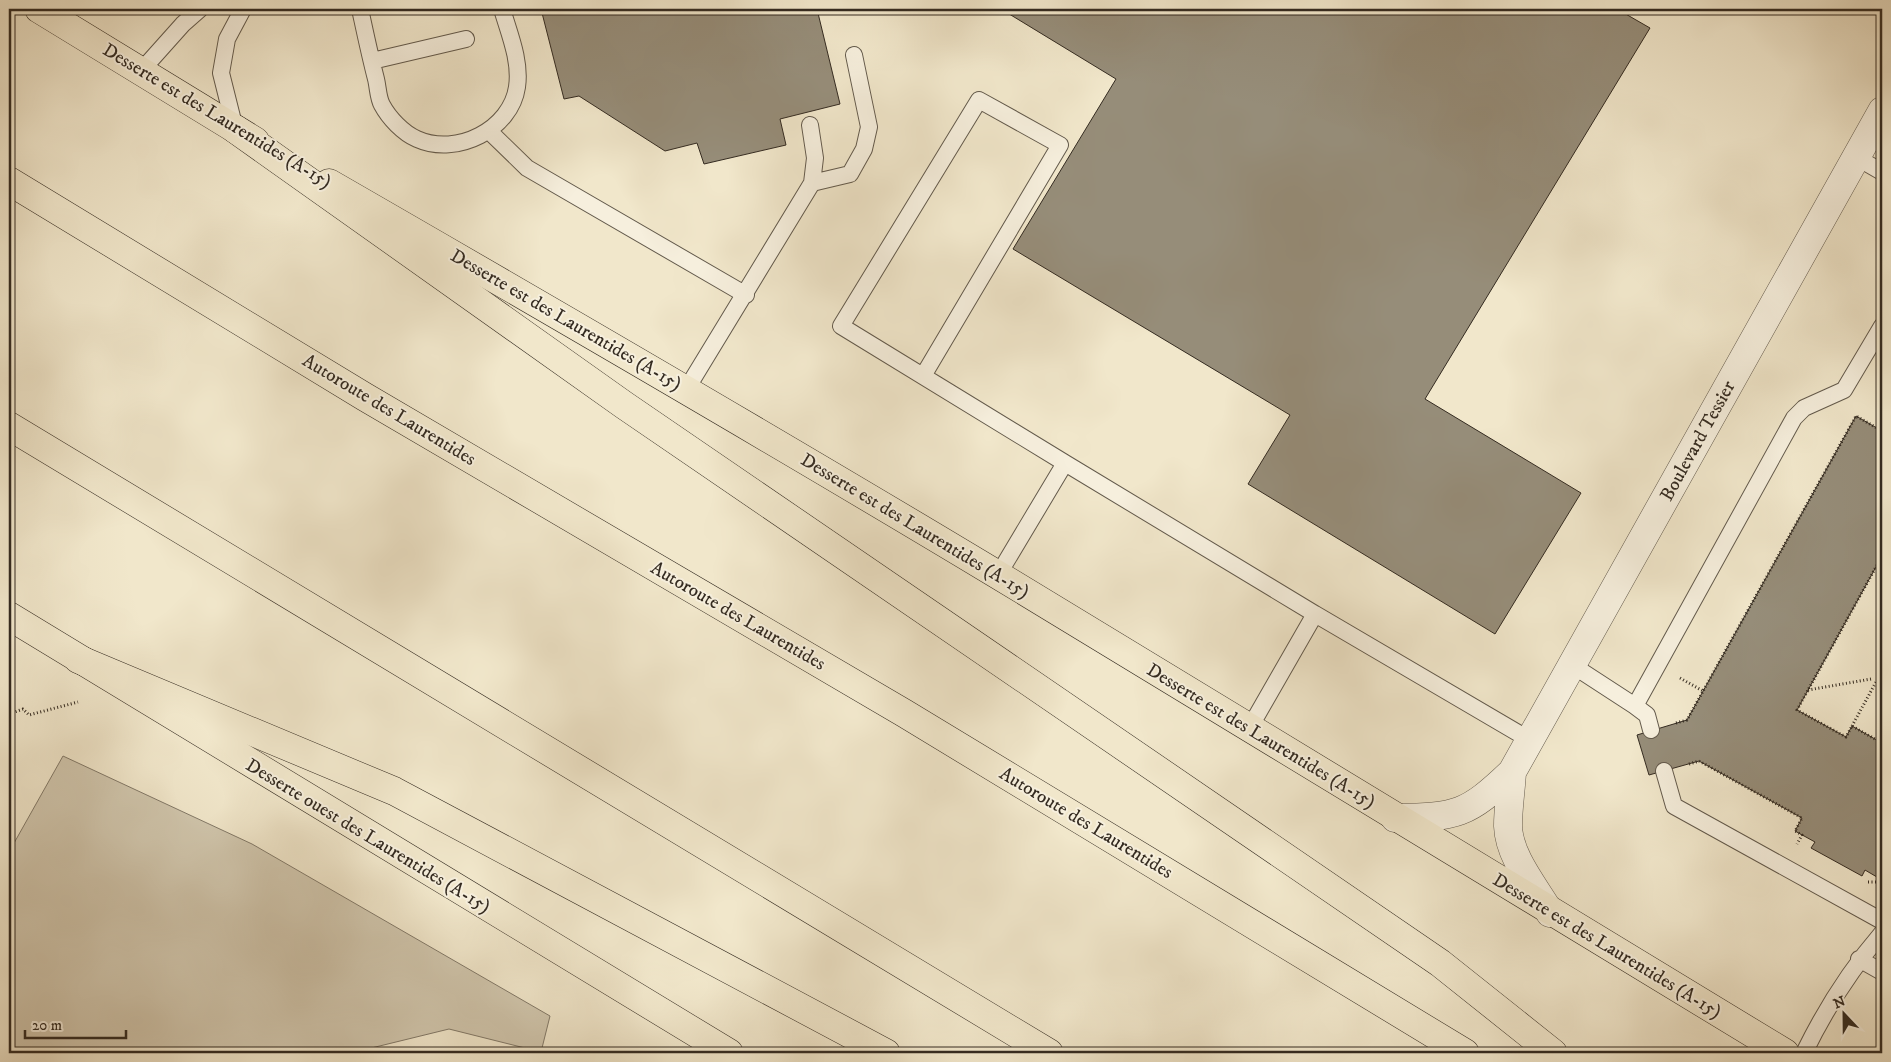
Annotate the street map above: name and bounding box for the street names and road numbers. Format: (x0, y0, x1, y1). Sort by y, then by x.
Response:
street label: Desserte est des Laurentides (A-15) (98, 38, 336, 194)
street label: Desserte est des Laurentides (A-15) (446, 244, 686, 396)
street label: Autoroute des Laurentides (298, 349, 480, 471)
street label: Boulevard Tessier (1656, 377, 1740, 505)
street label: Desserte est des Laurentides (A-15) (796, 448, 1034, 604)
street label: Autoroute des Laurentides (646, 556, 830, 676)
street label: Desserte est des Laurentides (A-15) (1142, 658, 1380, 814)
street label: Desserte ouest des Laurentides (A-15) (241, 754, 495, 918)
street label: Autoroute des Laurentides (995, 762, 1177, 884)
street label: Desserte est des Laurentides (A-15) (1488, 868, 1726, 1024)

